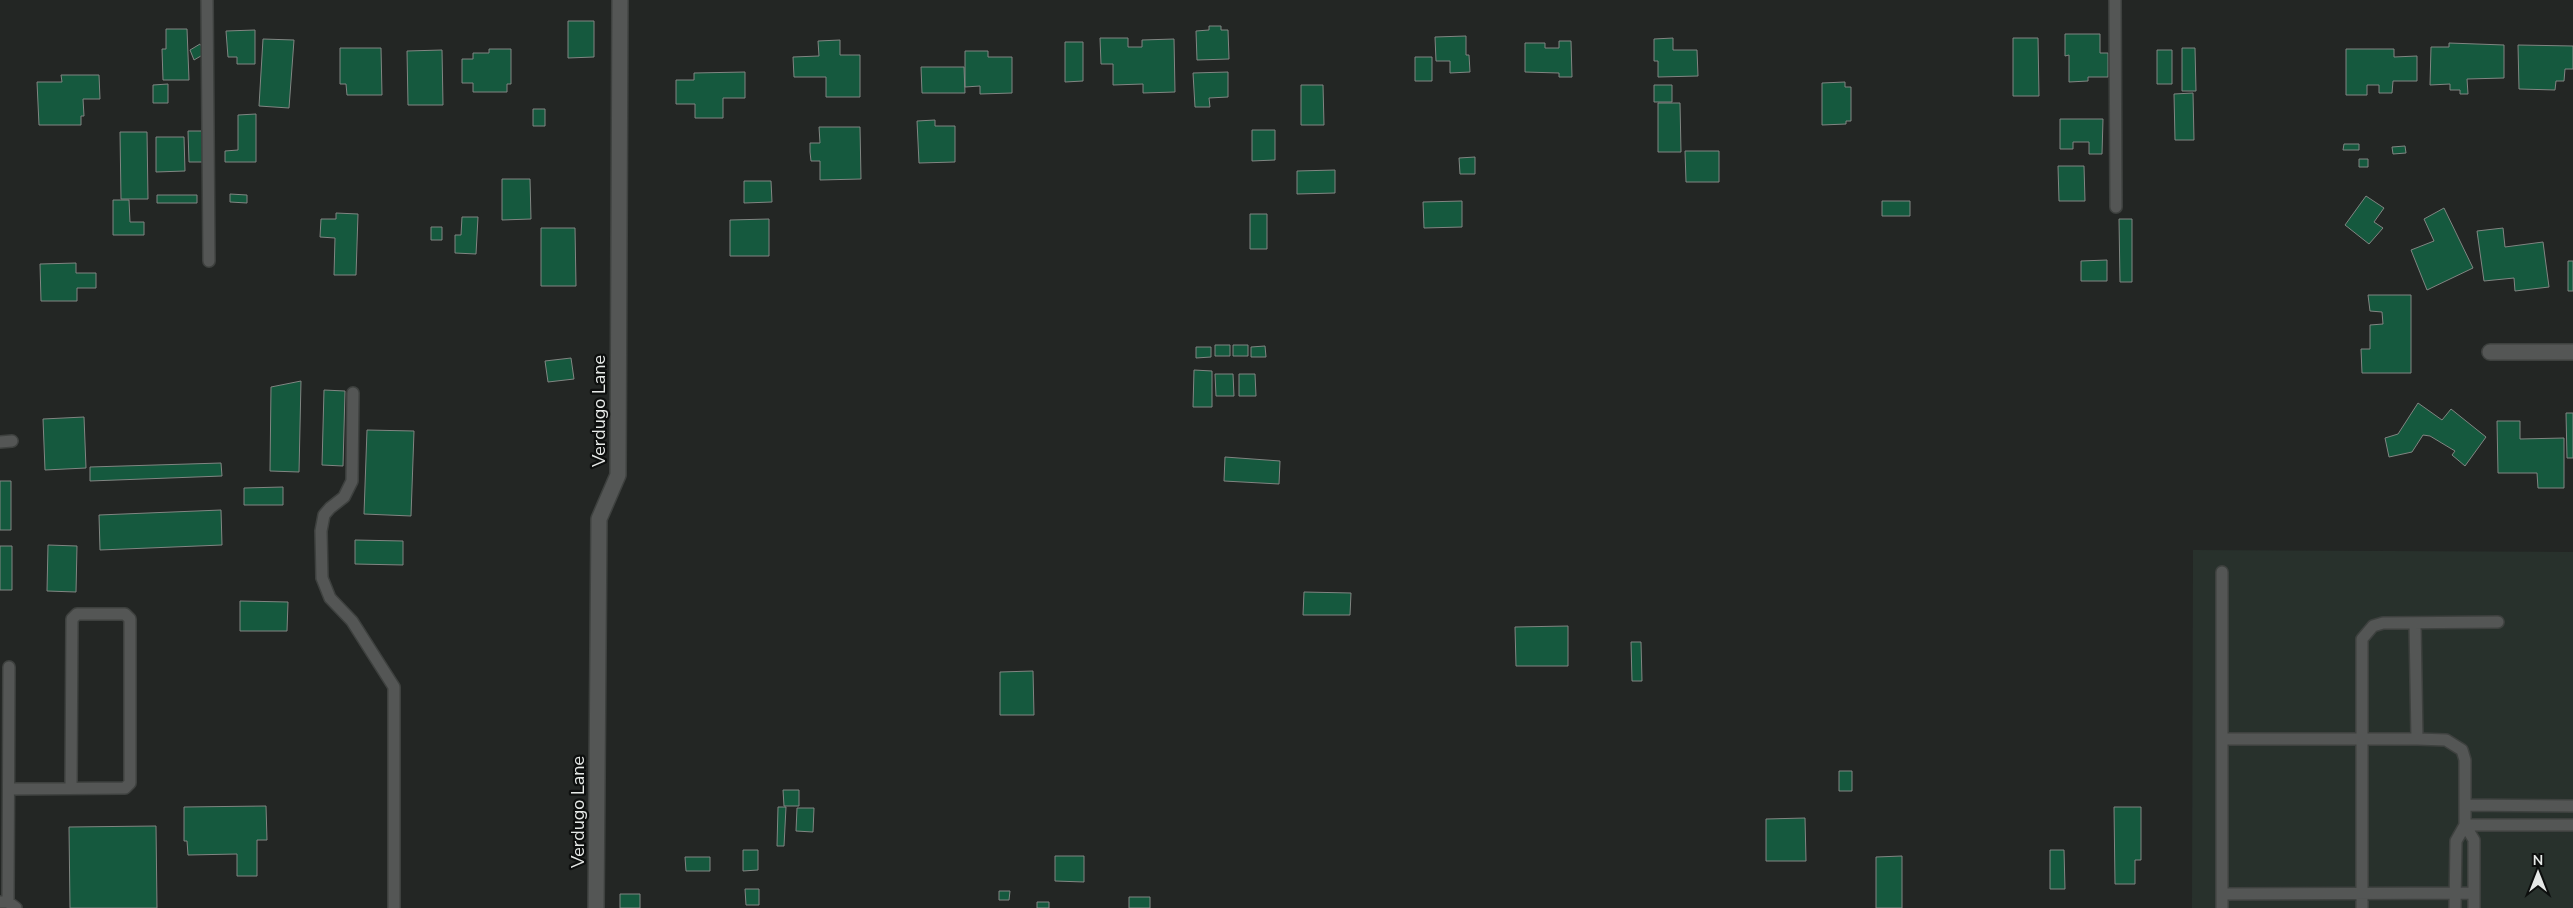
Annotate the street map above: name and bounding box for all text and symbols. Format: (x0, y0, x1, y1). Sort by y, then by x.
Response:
street label: Verdugo Lane (587, 355, 611, 468)
street label: Verdugo Lane (566, 756, 590, 869)
north arrow (2513, 848, 2563, 898)
text: N (2533, 851, 2543, 870)

